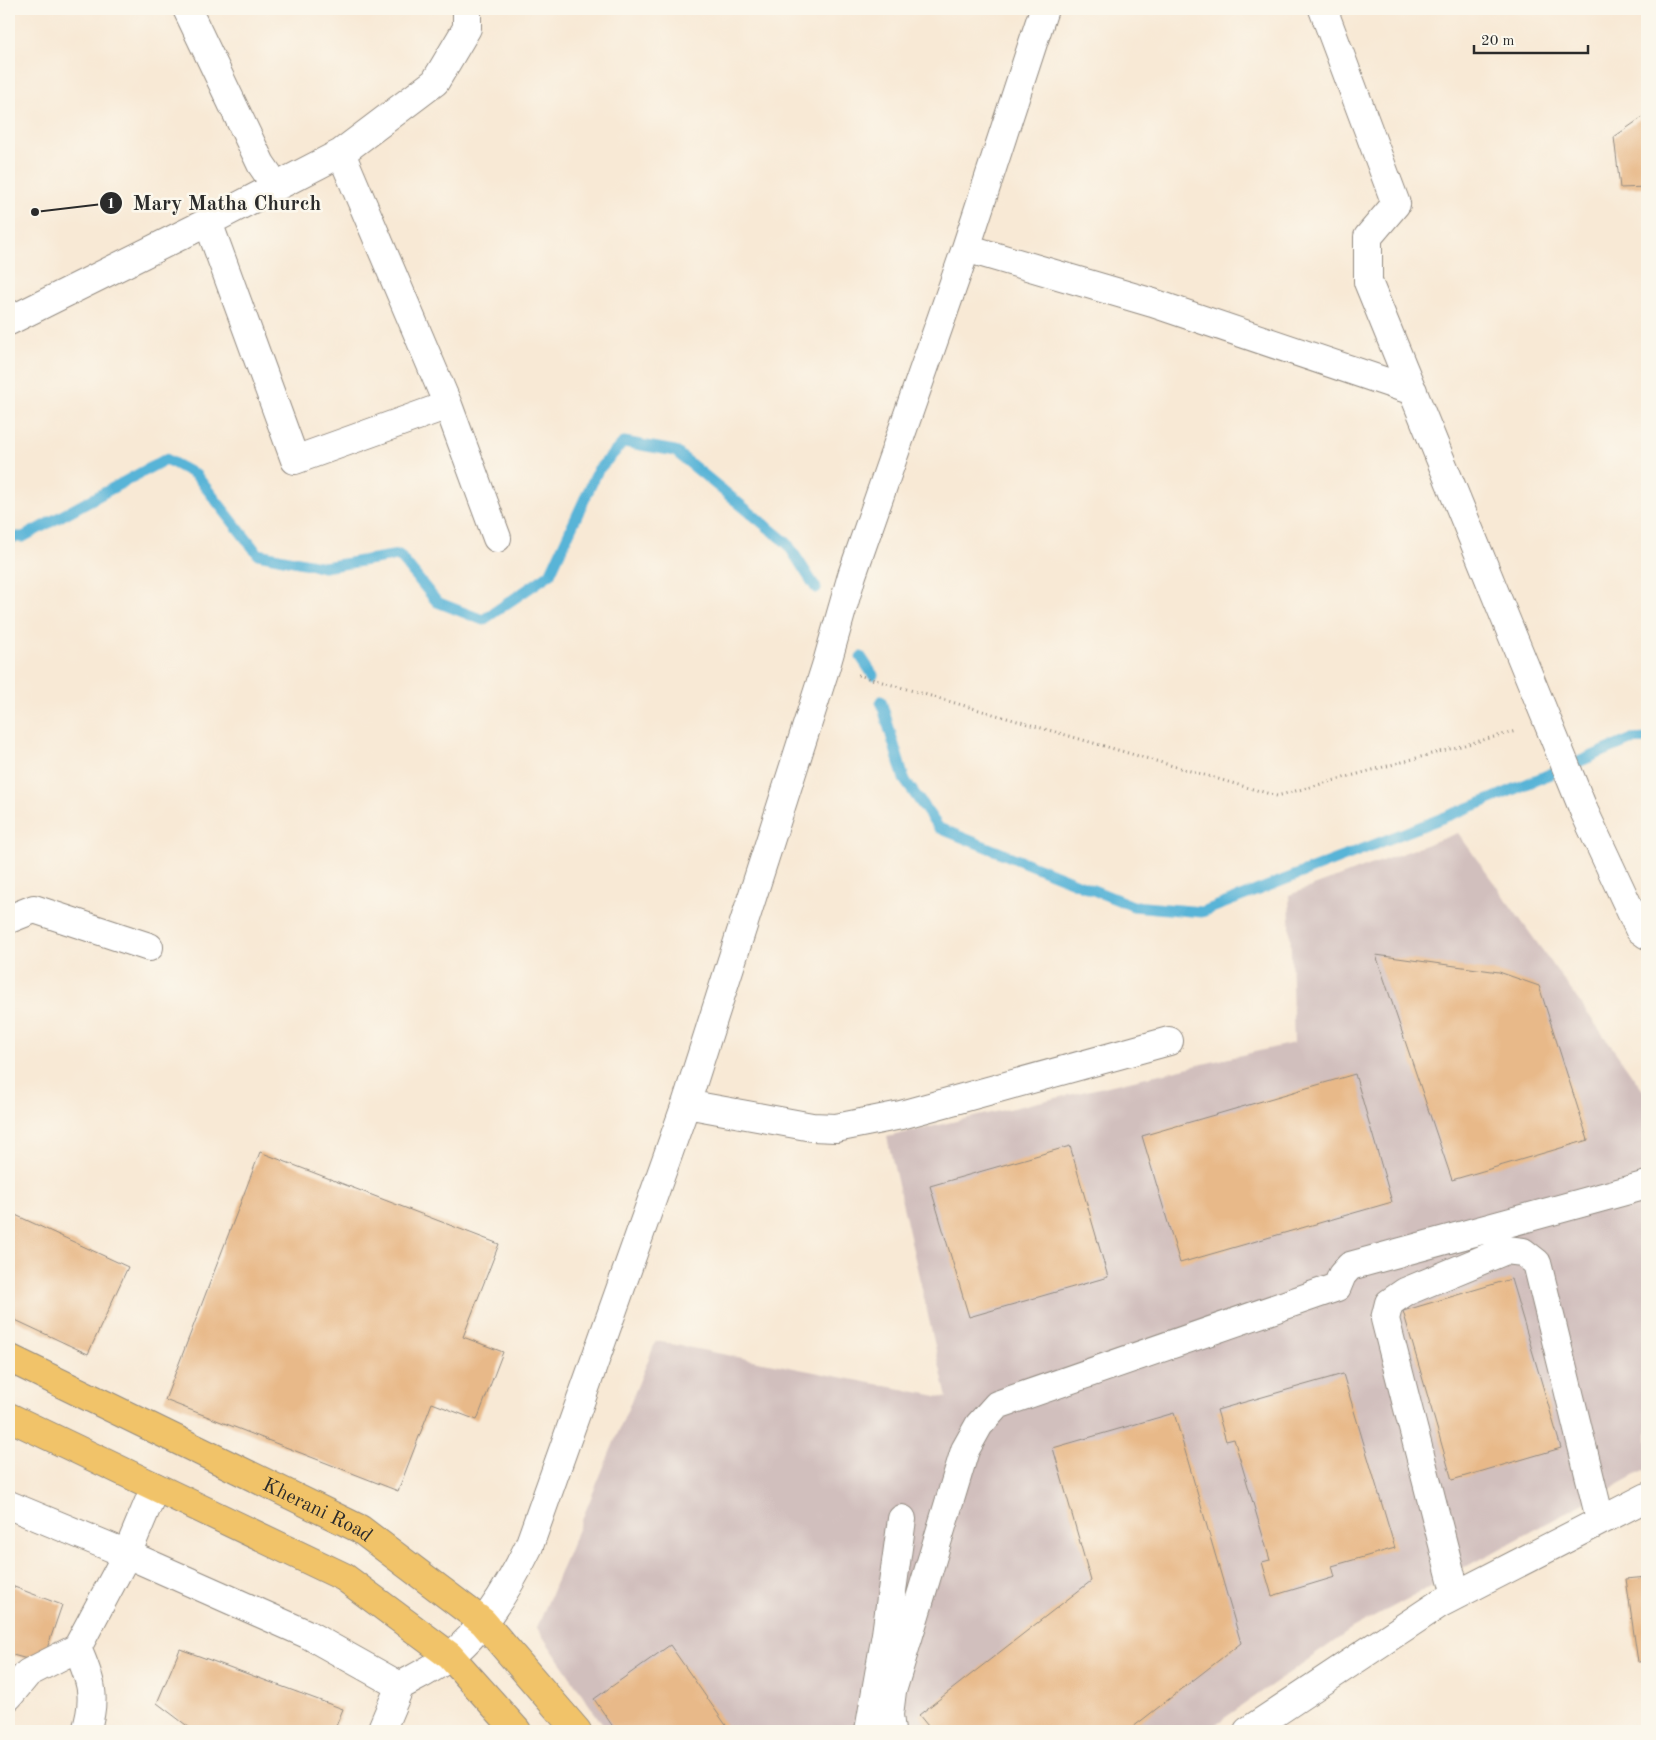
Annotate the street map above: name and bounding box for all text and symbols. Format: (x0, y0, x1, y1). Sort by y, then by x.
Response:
scale bar (1474, 22, 1587, 54)
text: 20 m (1481, 34, 1515, 49)
callout: Mary Matha Church (98, 185, 332, 221)
text: Mary Matha Church (133, 194, 322, 215)
text: 1 (107, 197, 115, 212)
street label: Kherani Road (259, 1475, 376, 1547)

